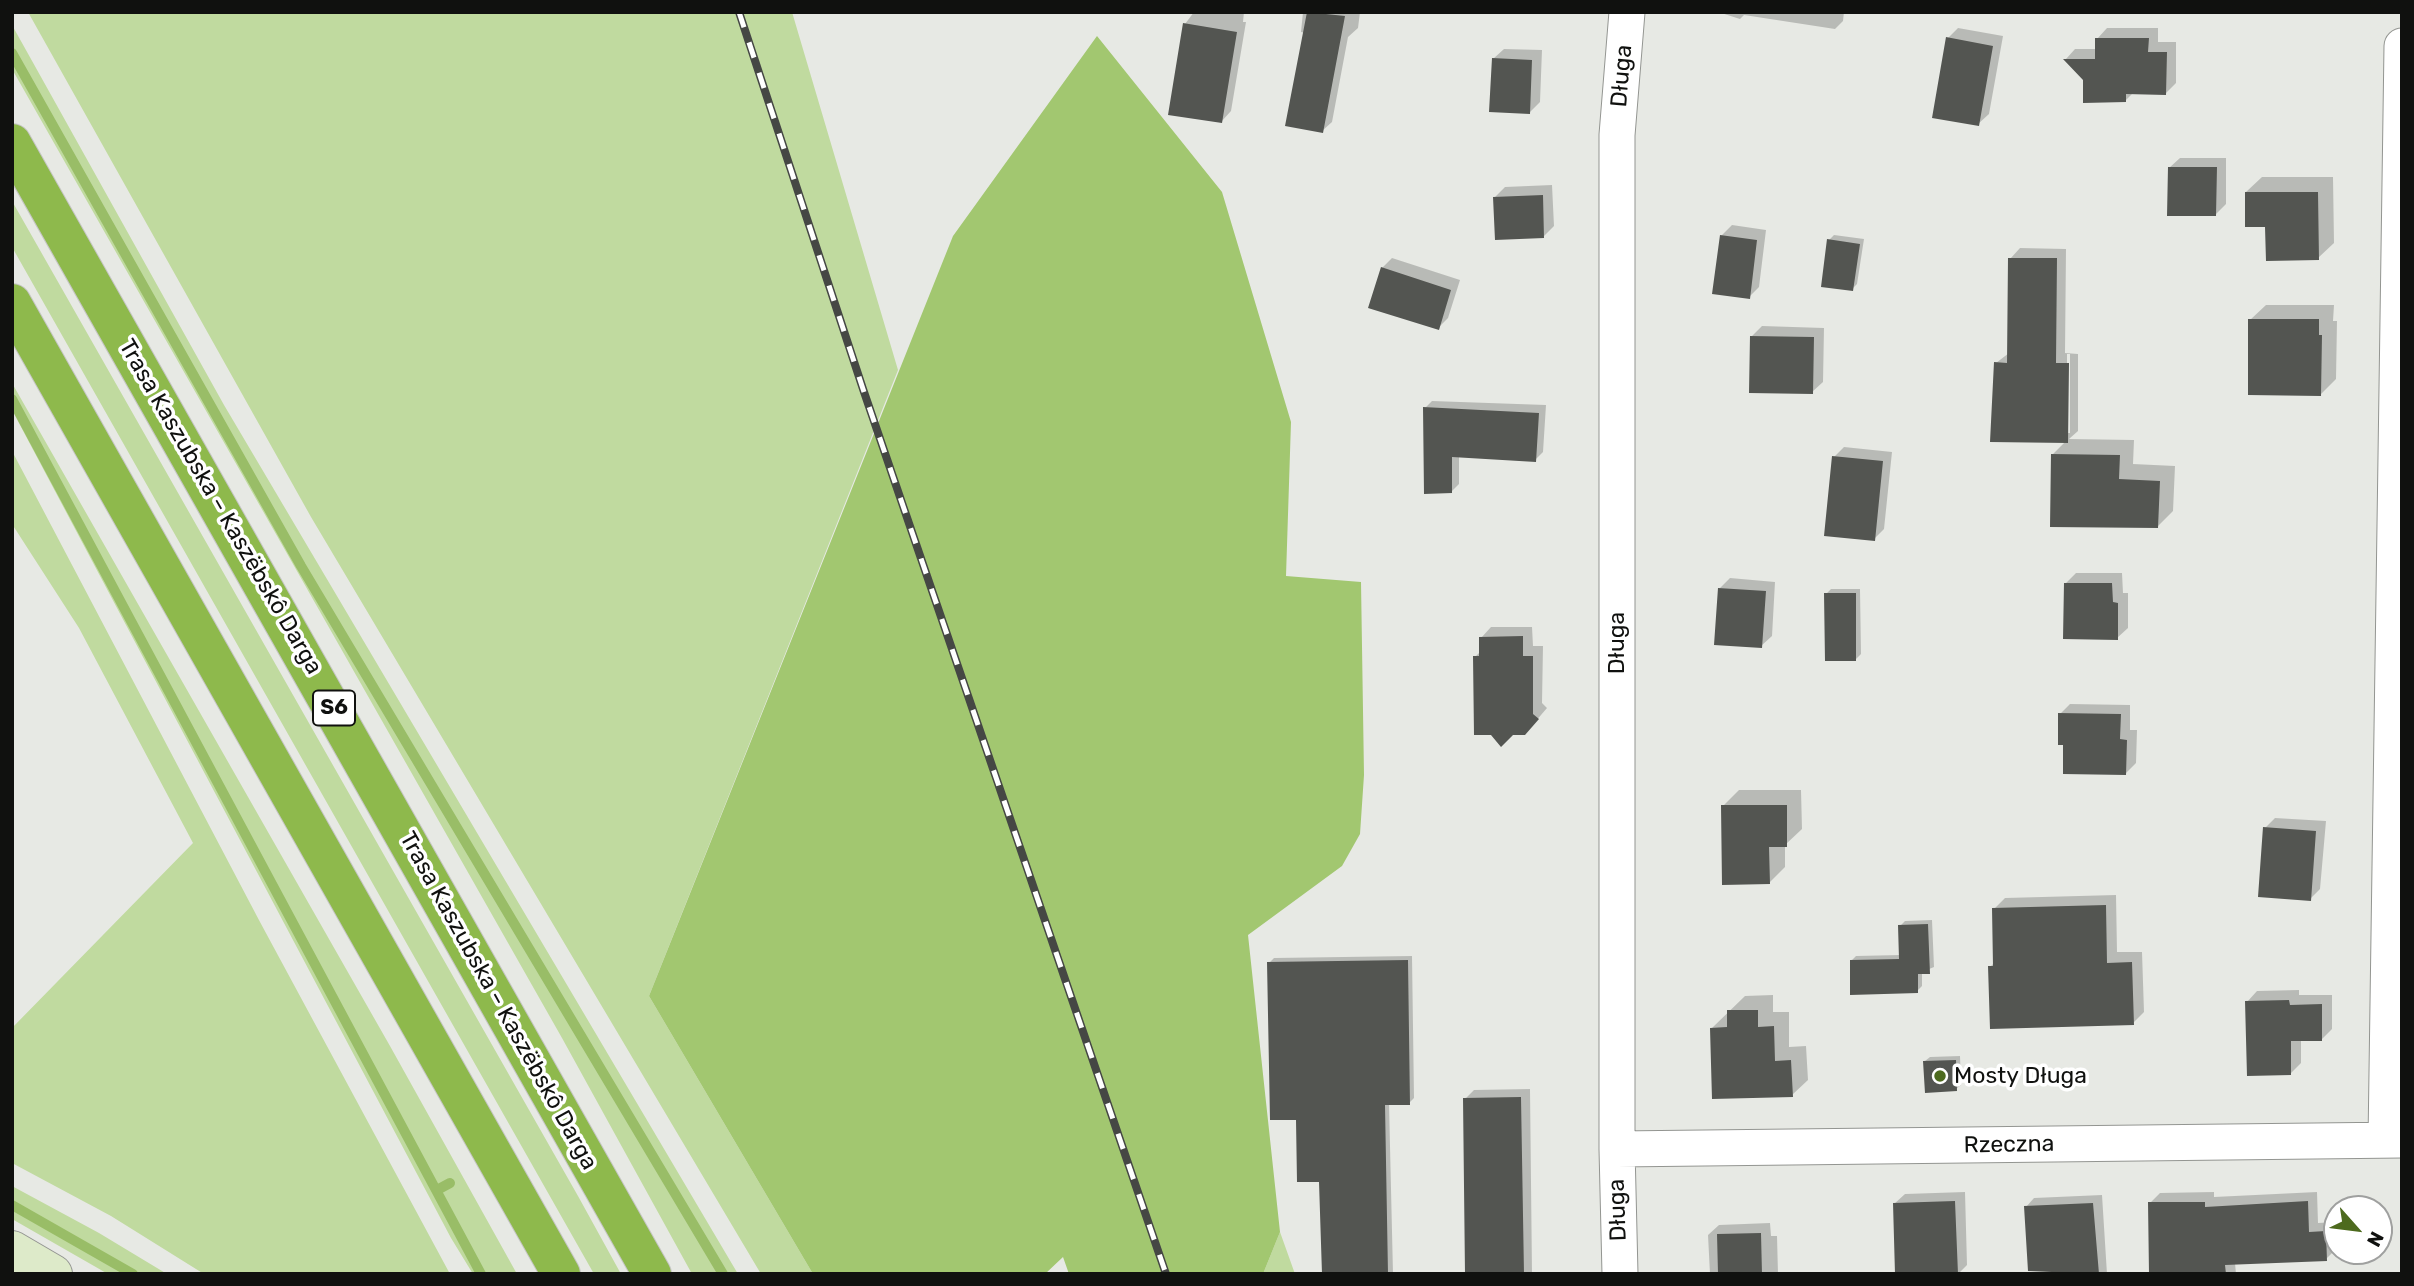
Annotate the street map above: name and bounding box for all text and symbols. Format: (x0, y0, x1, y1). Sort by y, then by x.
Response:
street label: Długa (1606, 44, 1638, 108)
street label: Trasa Kaszubska – Kaszëbskô Darga (113, 335, 327, 679)
street label: Długa (1603, 612, 1631, 674)
road number: S6 (313, 690, 355, 726)
street label: Trasa Kaszubska – Kaszëbskô Darga (393, 827, 603, 1175)
place label: Mosty Długa (1954, 1062, 2087, 1090)
marker: Mosty Długa (1932, 1068, 1948, 1084)
street label: Rzeczna (1963, 1130, 2055, 1160)
street label: Długa (1603, 1178, 1633, 1242)
north arrow (2323, 1195, 2393, 1265)
text: N (2362, 1228, 2389, 1251)

